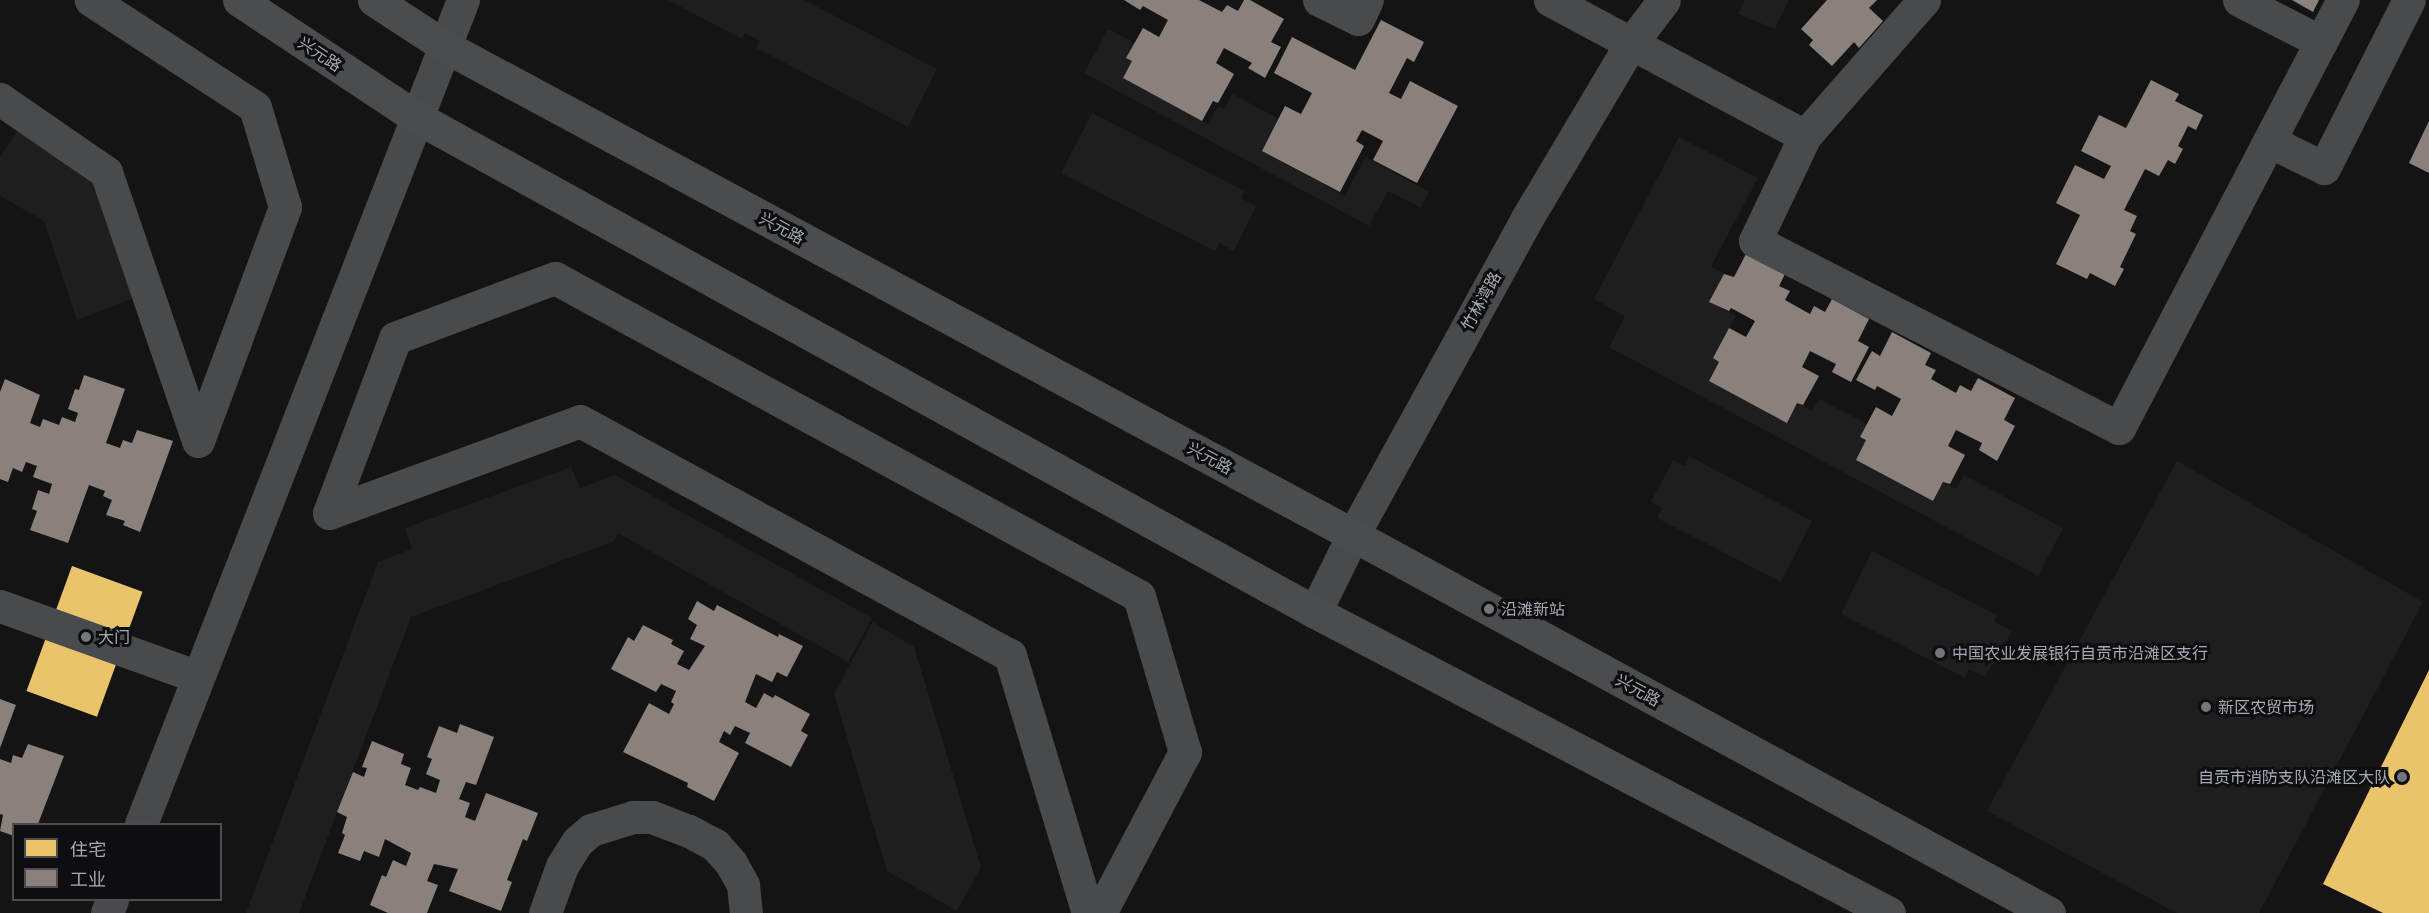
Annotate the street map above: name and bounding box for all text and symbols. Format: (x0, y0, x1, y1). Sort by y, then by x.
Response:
street label: 兴元路 (295, 33, 345, 75)
street label: 兴元路 (756, 208, 808, 248)
street label: 竹林湾路 (1457, 268, 1505, 334)
street label: 兴元路 (1184, 438, 1236, 478)
place label: 沿滩新站 (1501, 599, 1565, 619)
marker: 沿滩新站 (1482, 602, 1496, 616)
place label: 大门 (98, 627, 130, 647)
marker: 大门 (79, 630, 93, 644)
place label: 中国农业发展银行自贡市沿滩区支行 (1952, 643, 2208, 663)
marker: 中国农业发展银行自贡市沿滩区支行 (1933, 646, 1947, 660)
street label: 兴元路 (1612, 670, 1664, 710)
place label: 新区农贸市场 (2218, 697, 2314, 717)
marker: 新区农贸市场 (2199, 700, 2213, 714)
place label: 自贡市消防支队沿滩区大队 (2198, 767, 2390, 787)
marker: 自贡市消防支队沿滩区大队 (2395, 770, 2409, 784)
legend (12, 823, 222, 901)
text: 住宅 (70, 838, 106, 860)
text: 工业 (70, 868, 106, 890)

